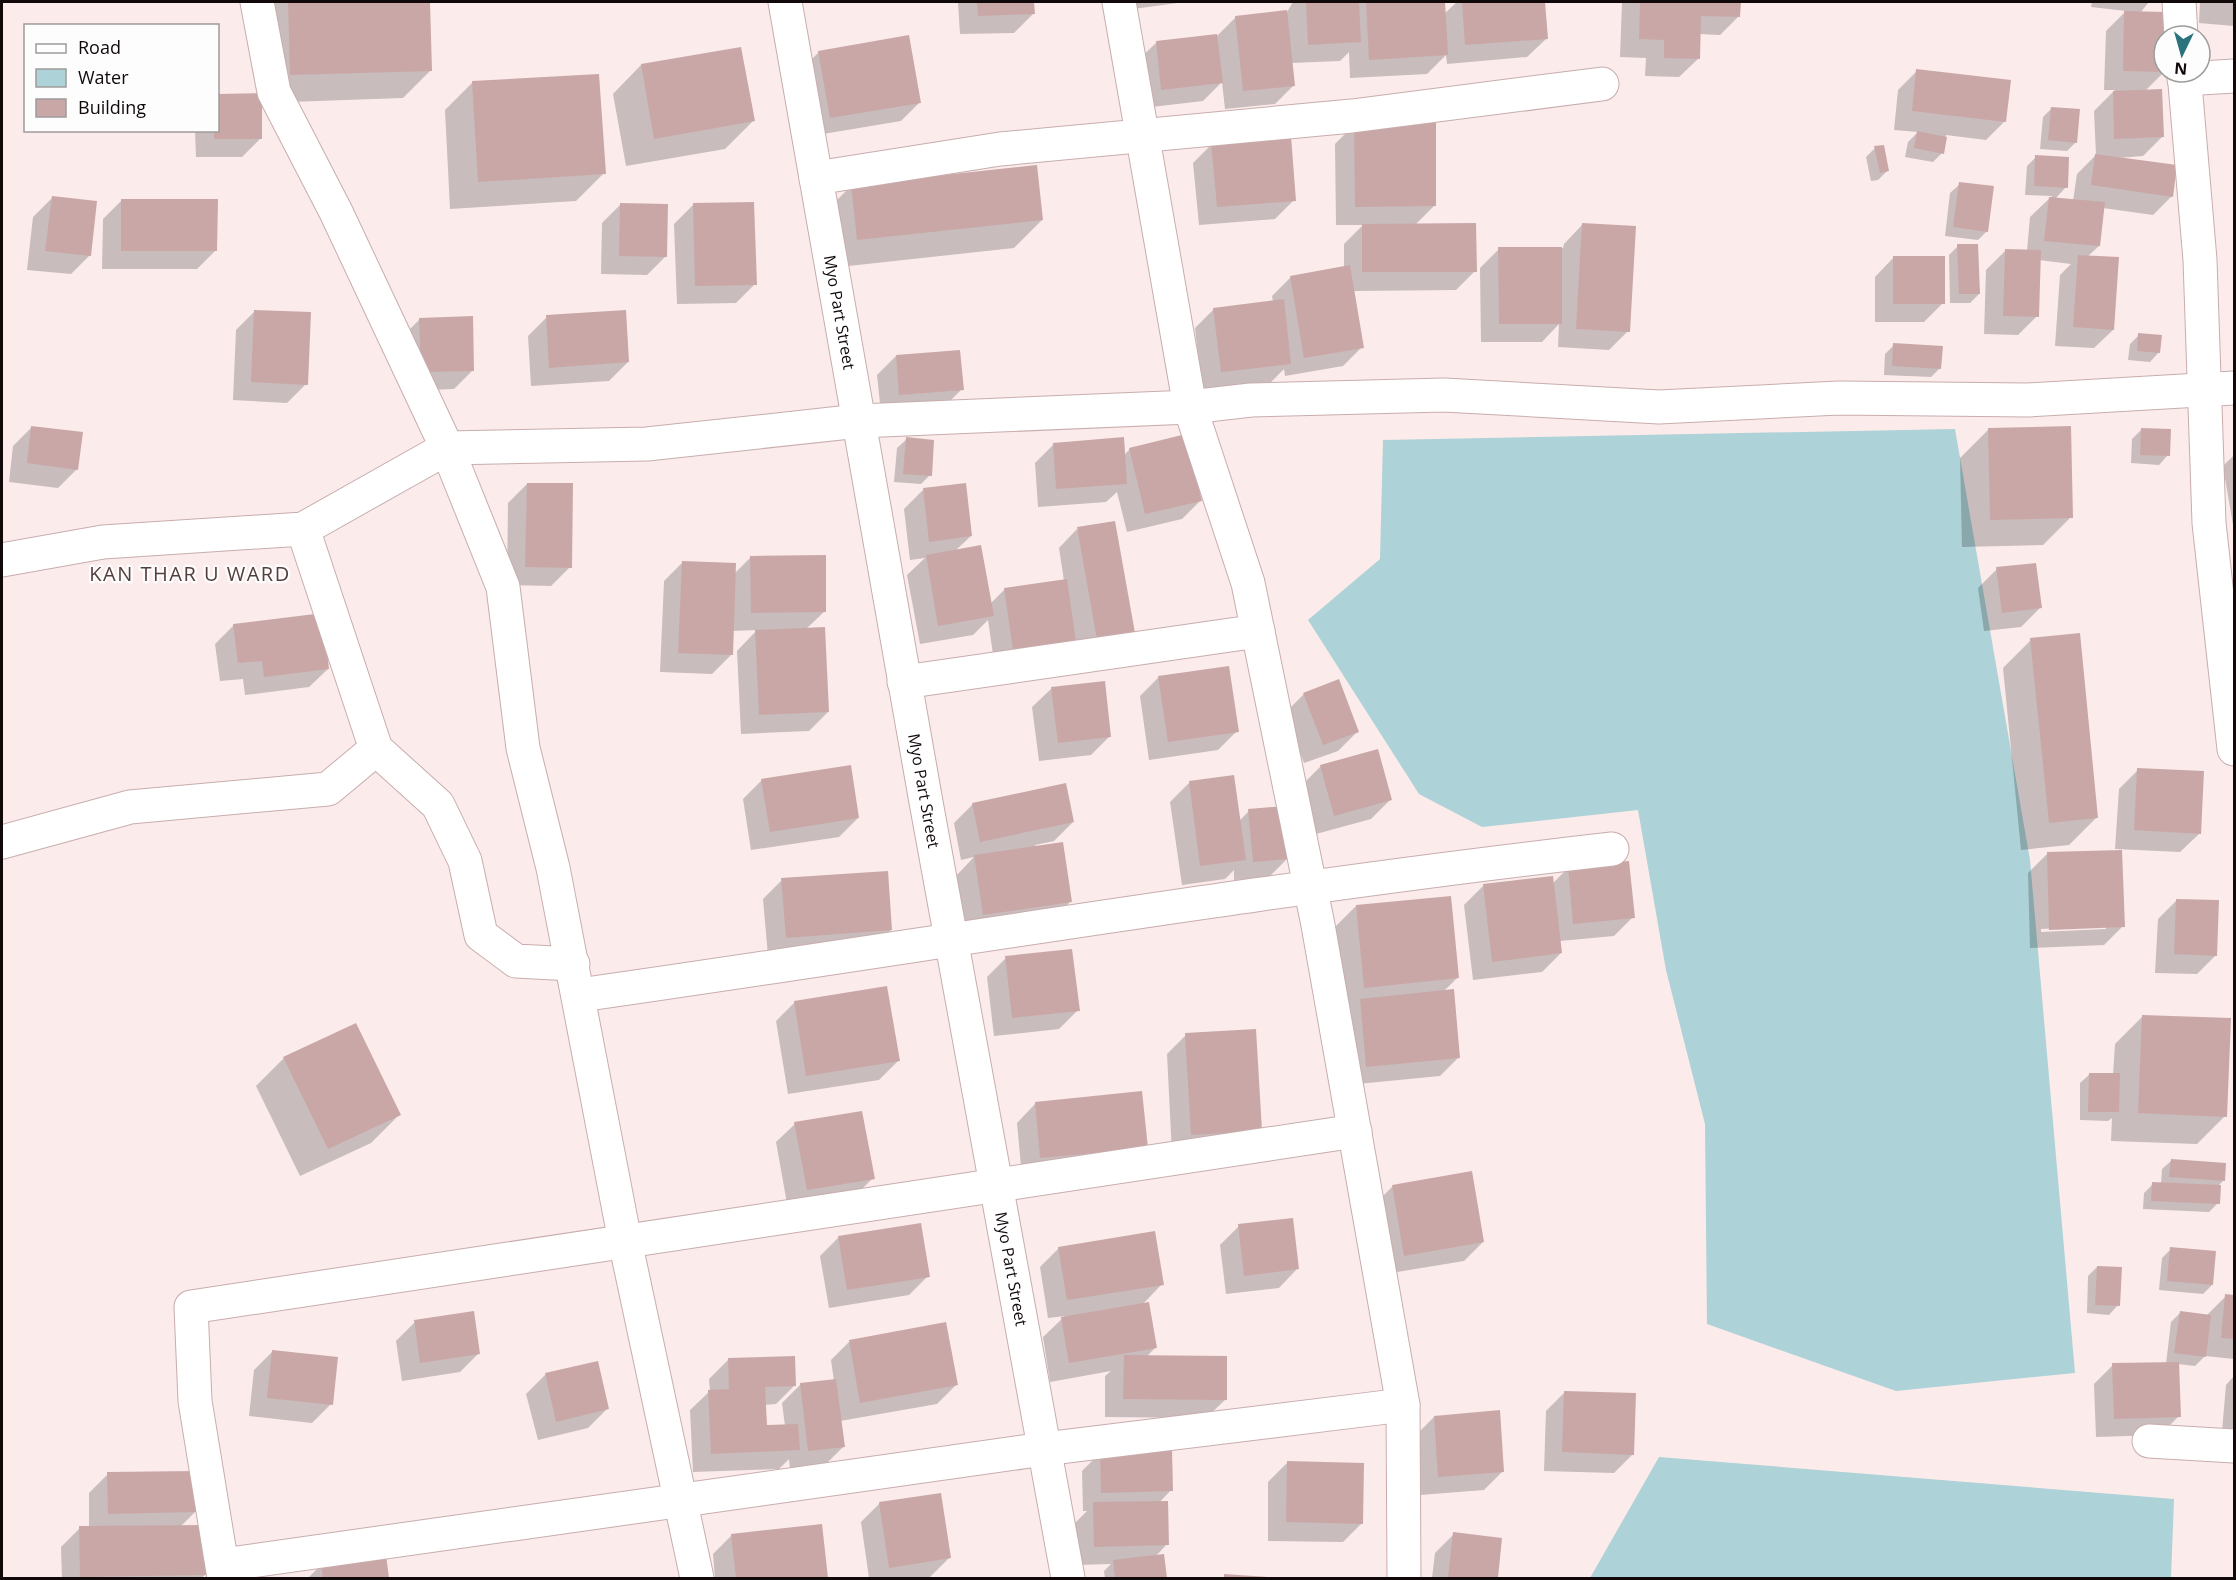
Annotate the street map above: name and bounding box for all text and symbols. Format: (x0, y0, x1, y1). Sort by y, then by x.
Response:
legend (24, 24, 219, 132)
north arrow (2152, 24, 2212, 84)
text: Road (78, 35, 121, 59)
text: N (2173, 57, 2188, 80)
text: Water (78, 65, 129, 89)
text: Building (78, 95, 146, 119)
street label: Myo Part Street (819, 253, 861, 371)
district label: KAN THAR U WARD (89, 560, 291, 587)
street label: Myo Part Street (903, 732, 945, 850)
street label: Myo Part Street (990, 1210, 1033, 1328)

